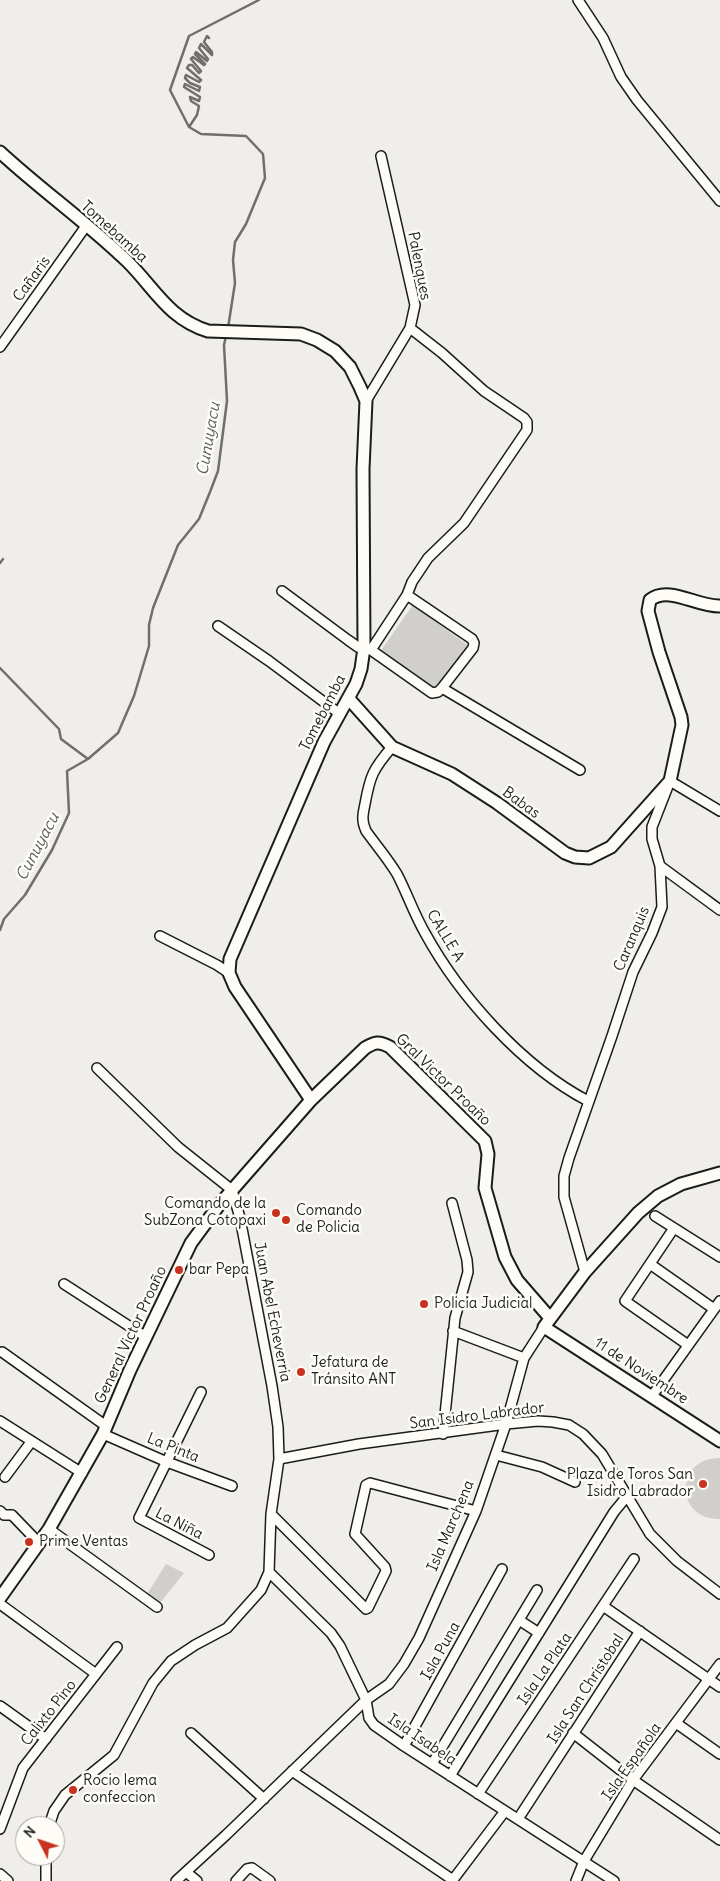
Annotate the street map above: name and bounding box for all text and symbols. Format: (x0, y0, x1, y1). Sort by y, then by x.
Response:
street label: Tomebamba (77, 197, 151, 267)
street label: Palenques (404, 230, 434, 302)
street label: Cañaris (9, 253, 55, 305)
water label: Cunuyacu (193, 401, 225, 477)
street label: Tomebamba (296, 672, 350, 754)
street label: Babas (499, 783, 543, 823)
water label: Cunuyacu (12, 810, 64, 884)
street label: Caranquis (610, 904, 654, 974)
street label: CALLE A (422, 907, 468, 965)
street label: Gral Victor Proaño (392, 1030, 494, 1130)
place label: Comando de la SubZona Cotopaxi (144, 1195, 266, 1230)
place label: Comando de Policia (296, 1202, 362, 1237)
marker: Comando de la SubZona Cotopaxi (270, 1207, 282, 1219)
marker: Comando de Policia (280, 1214, 292, 1226)
street label: Juan Abel Echeverria (250, 1240, 294, 1384)
place label: bar Pepa (189, 1261, 249, 1279)
street label: General Victor Proaño (91, 1263, 171, 1407)
marker: bar Pepa (173, 1264, 185, 1276)
place label: Policía Judicial (434, 1295, 532, 1313)
marker: Policía Judicial (418, 1298, 430, 1310)
street label: 11 de Noviembre (591, 1334, 691, 1408)
place label: Jefatura de Tránsito ANT (311, 1354, 396, 1389)
marker: Jefatura de Tránsito ANT (295, 1366, 307, 1378)
street label: San Isidro Labrador (409, 1399, 545, 1433)
street label: La Pinta (144, 1429, 202, 1467)
place label: Plaza de Toros San Isidro Labrador (567, 1466, 693, 1501)
street label: Isla Marchena (424, 1478, 478, 1574)
marker: Plaza de Toros San Isidro Labrador (697, 1478, 709, 1490)
street label: La Niña (152, 1504, 206, 1544)
place label: Prime Ventas (39, 1533, 128, 1551)
marker: Prime Ventas (23, 1536, 35, 1548)
street label: Isla Puna (418, 1619, 464, 1683)
street label: Isla La Plata (514, 1629, 576, 1709)
street label: Isla San Christobal (544, 1631, 628, 1747)
street label: Calixto Pino (18, 1676, 80, 1750)
street label: Isla Isabela (384, 1710, 460, 1770)
street label: Isla Española (599, 1720, 665, 1804)
place label: Rocio lema confeccion (83, 1772, 157, 1807)
marker: Rocio lema confeccion (67, 1784, 79, 1796)
north arrow (15, 1816, 65, 1866)
text: N (19, 1822, 39, 1841)

